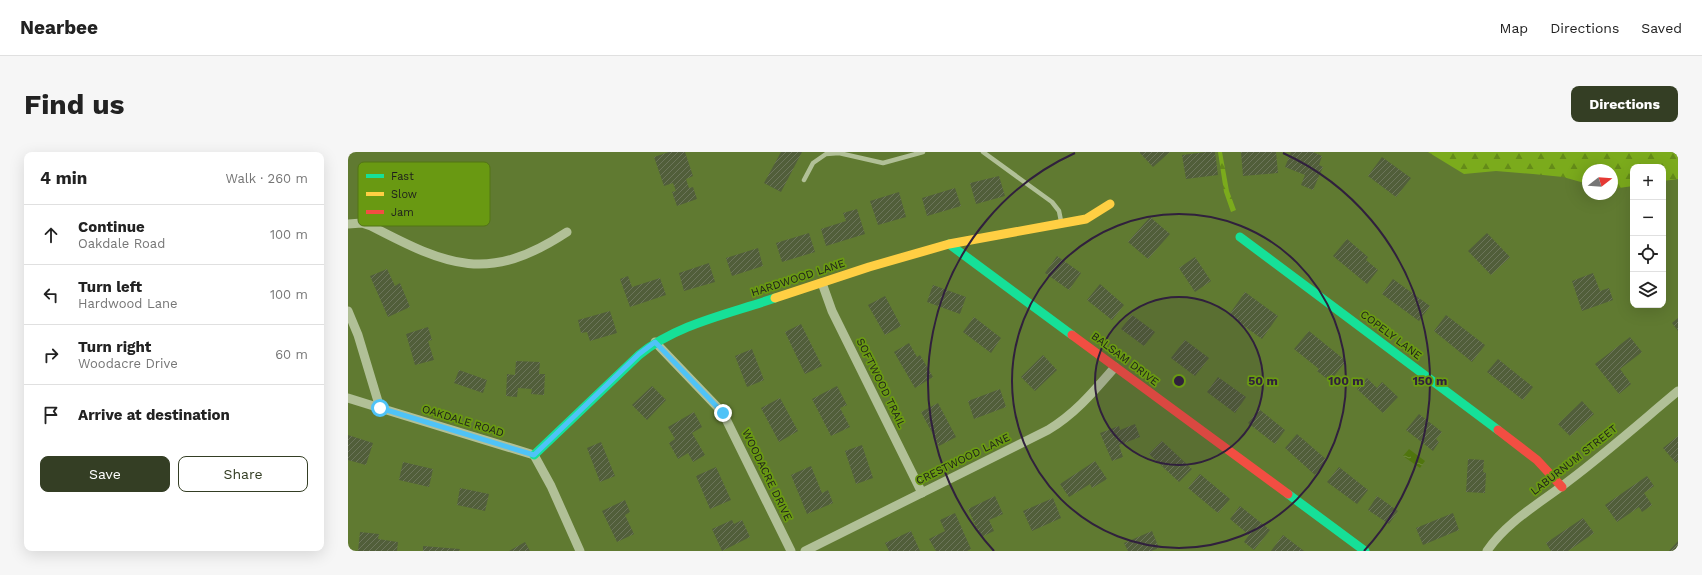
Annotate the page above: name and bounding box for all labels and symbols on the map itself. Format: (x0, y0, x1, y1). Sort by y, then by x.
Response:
legend (358, 162, 490, 226)
north arrow (1582, 164, 1618, 200)
text: Fast (391, 170, 414, 183)
text: Slow (391, 188, 417, 201)
text: Jam (391, 206, 414, 219)
street label: HARDWOOD LANE (749, 257, 847, 299)
street label: COPELY LANE (1358, 308, 1424, 362)
street label: BALSAM DRIVE (1089, 329, 1161, 389)
street label: SOFTWOOD TRAIL (854, 336, 909, 430)
centre of rings (1172, 374, 1186, 388)
text: 50 m (1248, 374, 1278, 388)
text: 100 m (1328, 374, 1364, 388)
text: 150 m (1413, 374, 1447, 388)
route start (371, 399, 389, 417)
street label: OAKDALE ROAD (420, 402, 506, 440)
route end (714, 404, 732, 422)
street label: LABURNUM STREET (1528, 422, 1620, 498)
street label: WOODACRE DRIVE (739, 427, 795, 523)
street label: CRESTWOOD LANE (914, 431, 1012, 487)

